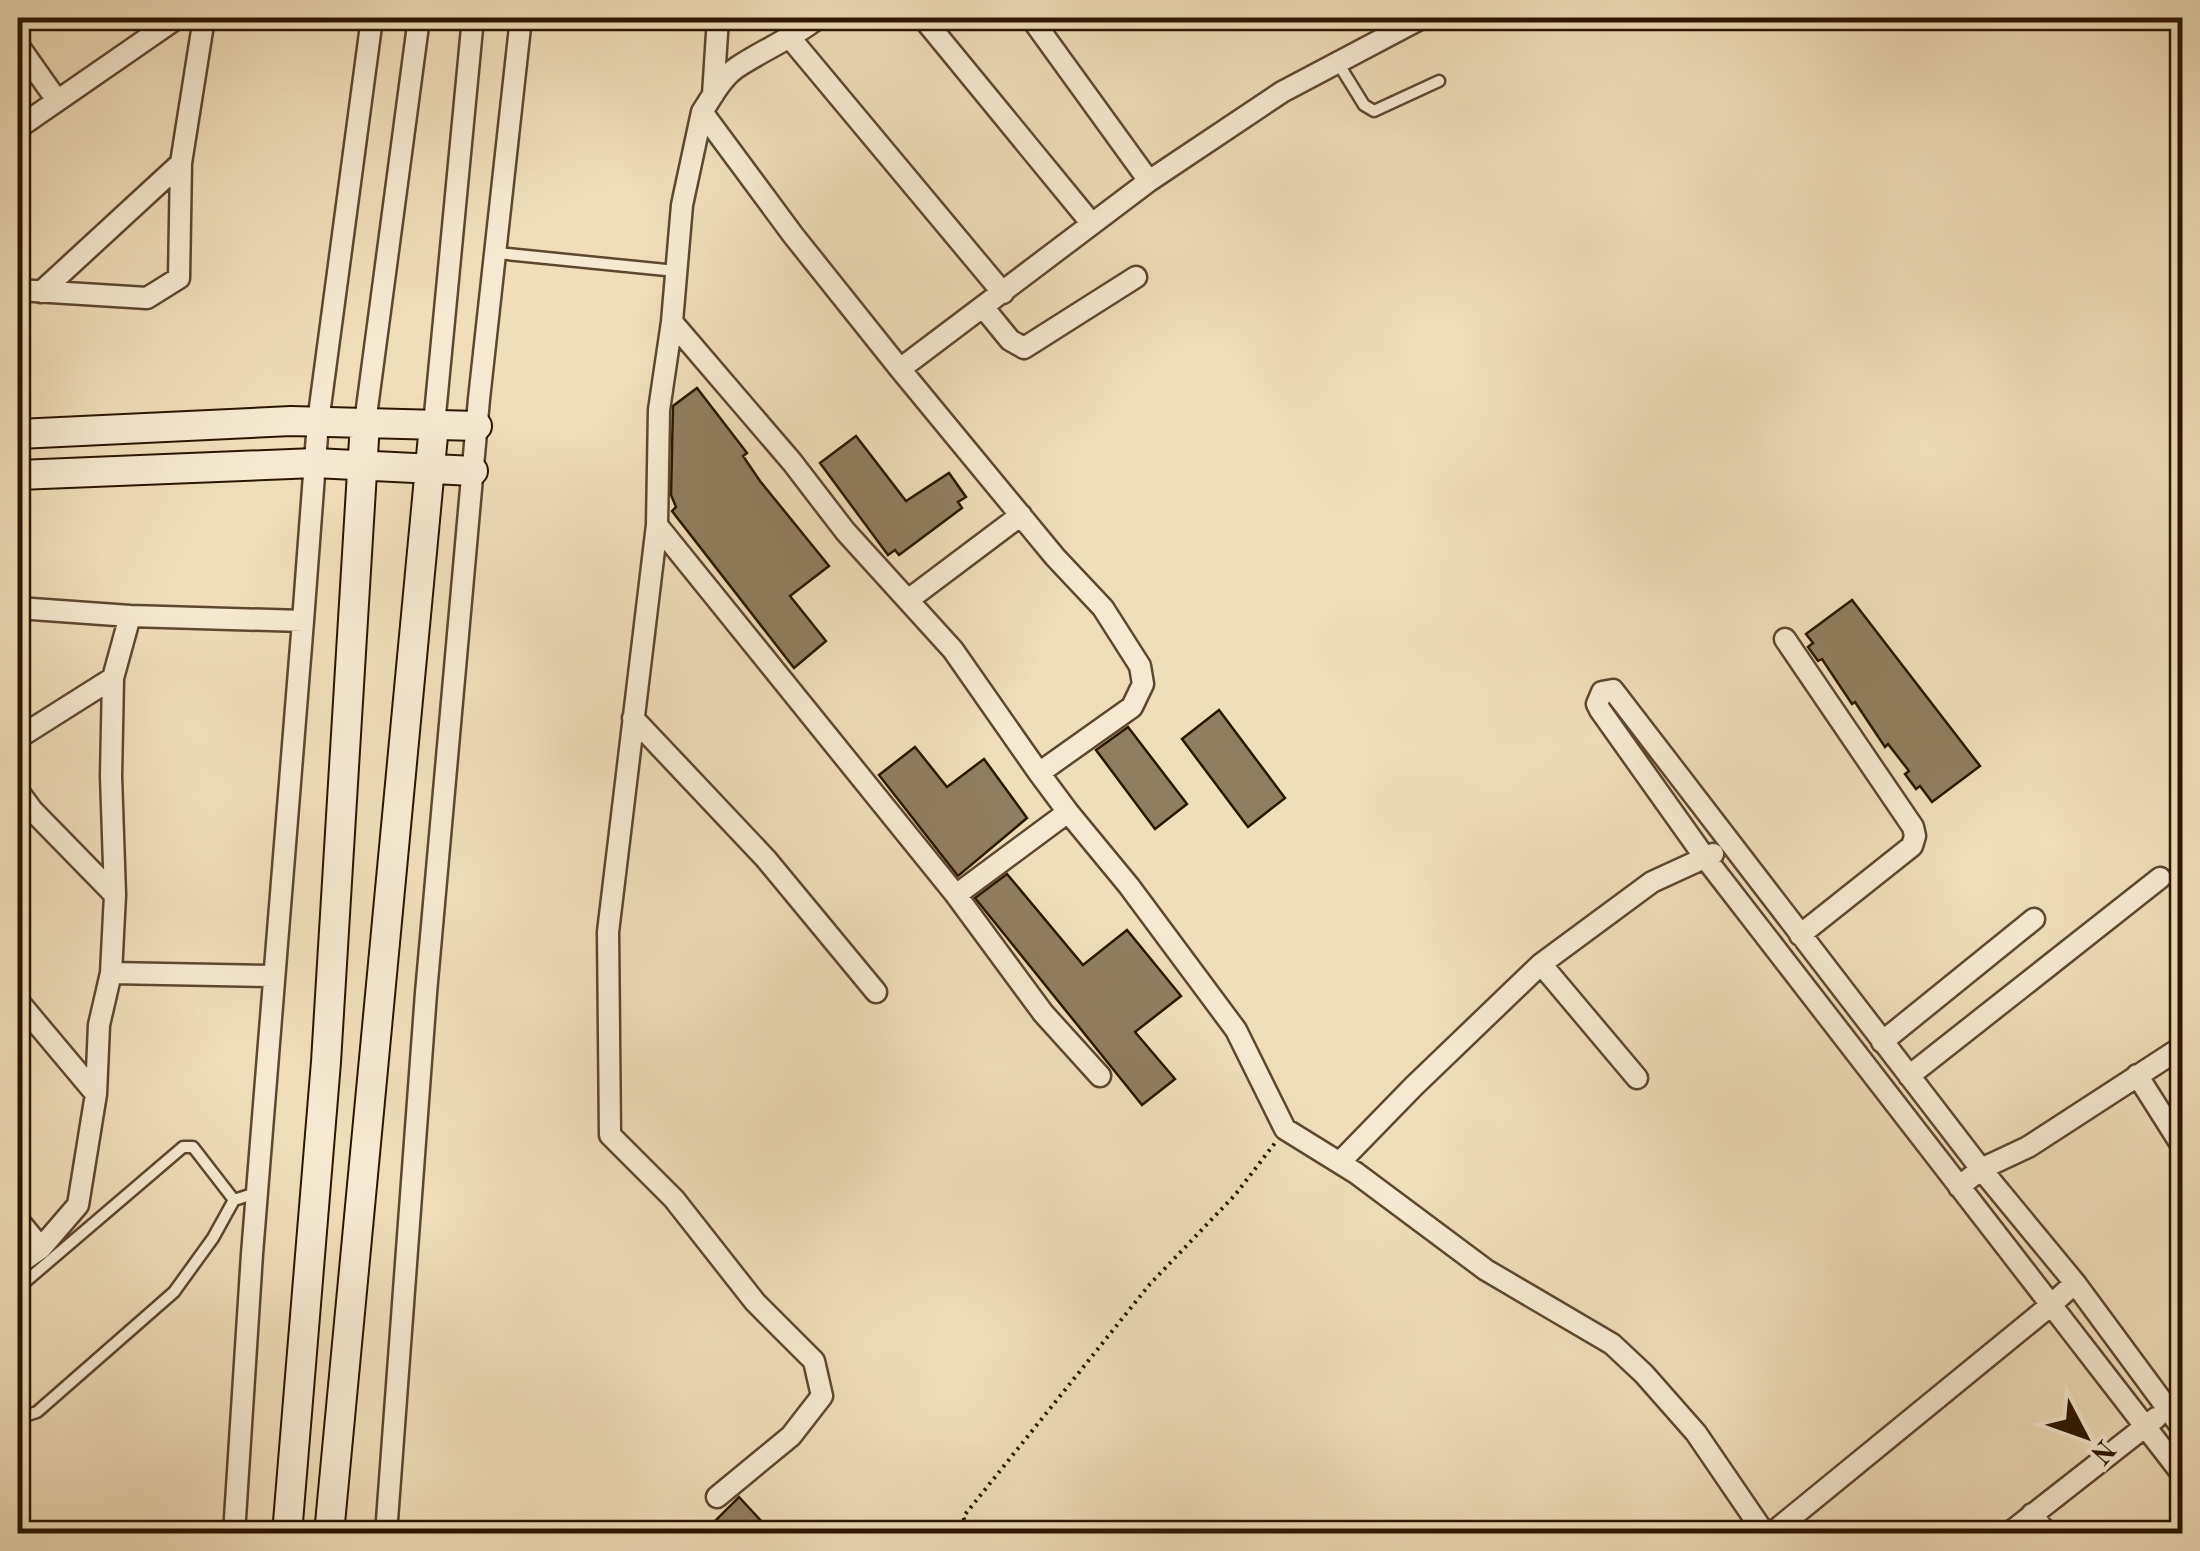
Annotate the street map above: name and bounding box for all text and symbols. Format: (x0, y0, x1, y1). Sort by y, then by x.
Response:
north arrow (2035, 1386, 2135, 1486)
text: N (2084, 1433, 2119, 1468)

